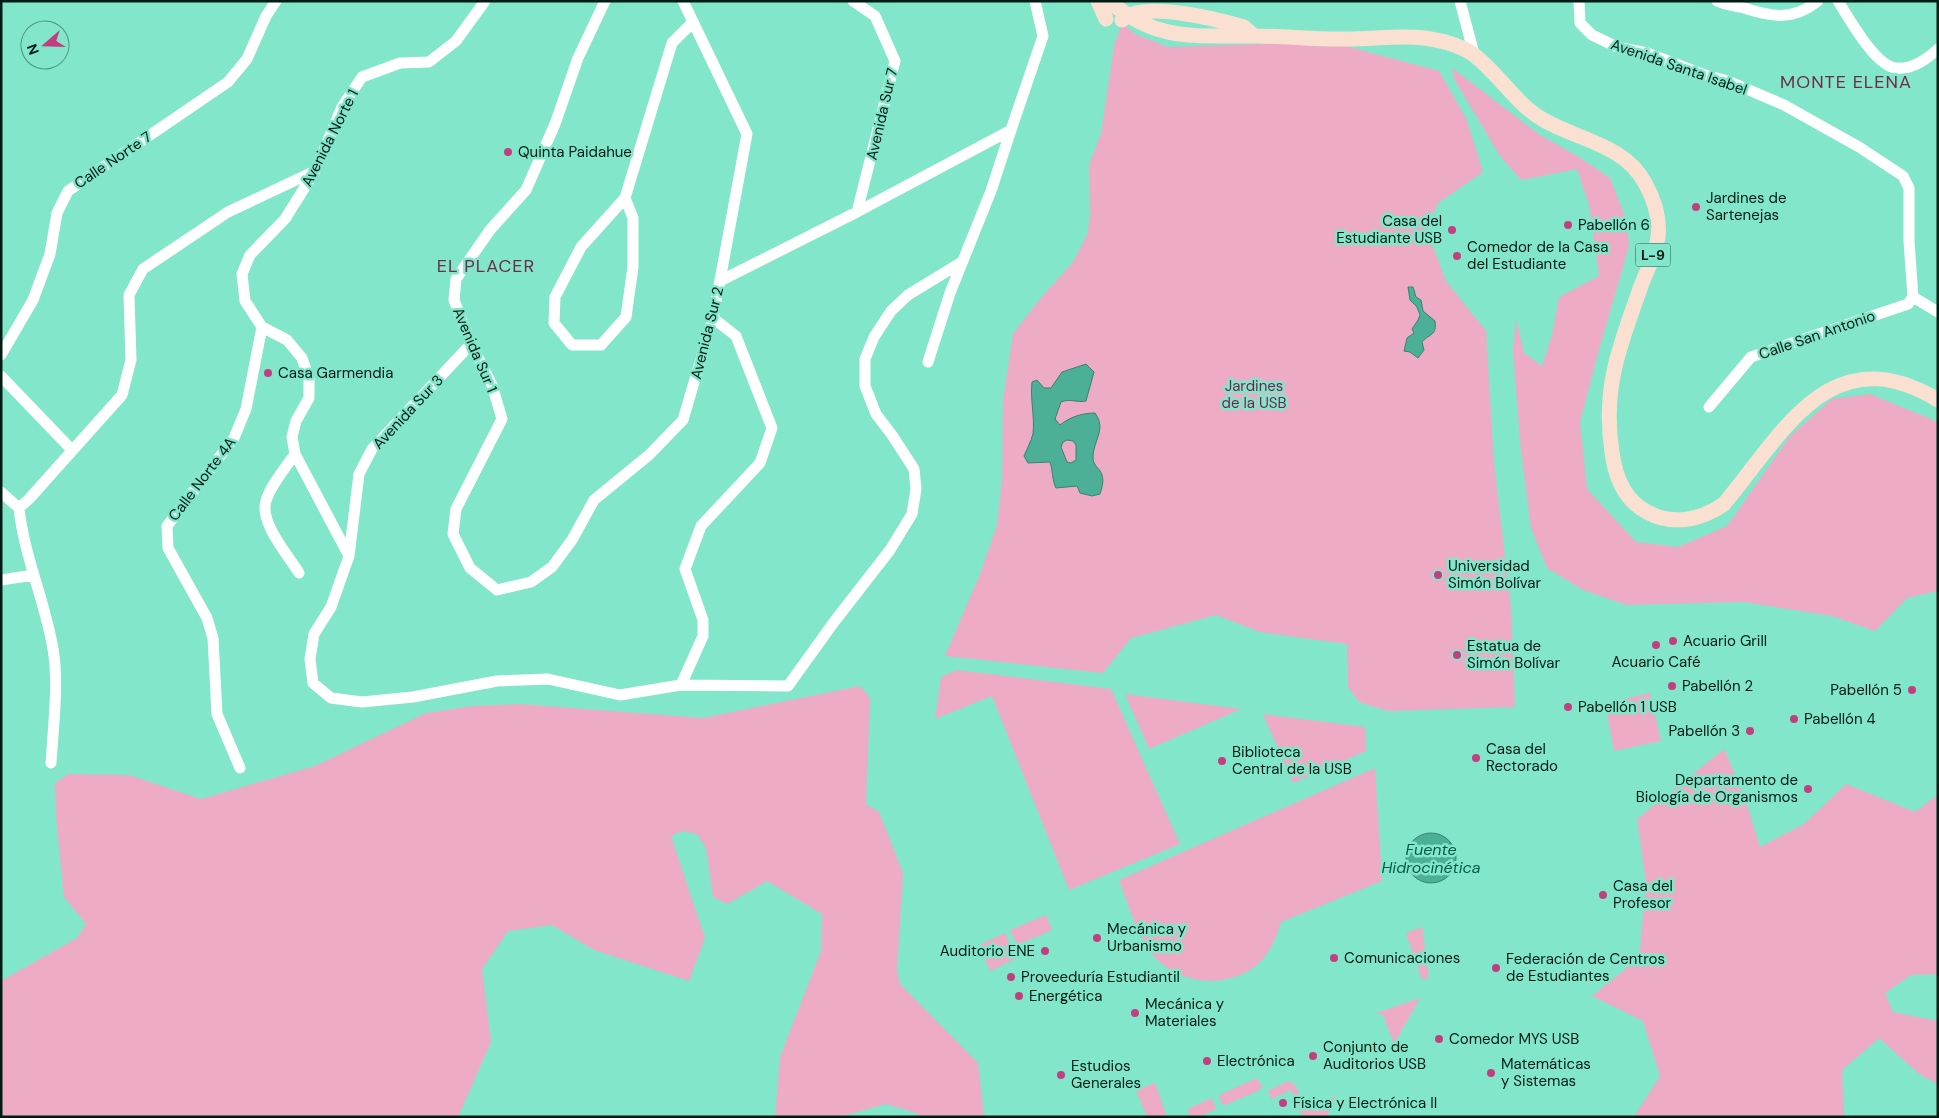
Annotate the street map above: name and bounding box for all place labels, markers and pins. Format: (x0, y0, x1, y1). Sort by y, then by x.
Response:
place label: Quinta Paidahue (518, 142, 632, 162)
marker: Quinta Paidahue (502, 146, 514, 158)
place label: Jardines de Sartenejas (1706, 188, 1787, 225)
marker: Jardines de Sartenejas (1690, 201, 1702, 213)
place label: Casa del Estudiante USB (1336, 211, 1442, 248)
place label: Pabellón 6 (1578, 215, 1650, 235)
marker: Pabellón 6 (1562, 219, 1574, 231)
marker: Casa del Estudiante USB (1446, 224, 1458, 236)
place label: Comedor de la Casa del Estudiante (1467, 237, 1608, 274)
marker: Comedor de la Casa del Estudiante (1451, 250, 1463, 262)
place label: Casa Garmendia (278, 363, 393, 383)
marker: Casa Garmendia (262, 367, 274, 379)
place label: Universidad Simón Bolívar (1448, 556, 1541, 593)
marker: Universidad Simón Bolívar (1432, 569, 1444, 581)
place label: Acuario Grill (1683, 631, 1767, 651)
marker: Acuario Grill (1667, 635, 1679, 647)
place label: Estatua de Simón Bolívar (1467, 636, 1560, 673)
marker: Acuario Café (1650, 639, 1662, 651)
marker: Estatua de Simón Bolívar (1451, 649, 1463, 661)
place label: Acuario Café (1611, 652, 1701, 672)
place label: Pabellón 2 (1682, 676, 1753, 696)
marker: Pabellón 2 (1666, 680, 1678, 692)
place label: Pabellón 5 (1830, 680, 1902, 700)
marker: Pabellón 5 (1906, 684, 1918, 696)
place label: Pabellón 1 USB (1578, 697, 1677, 717)
marker: Pabellón 1 USB (1562, 701, 1574, 713)
place label: Pabellón 4 (1804, 709, 1876, 729)
marker: Pabellón 4 (1788, 713, 1800, 725)
place label: Pabellón 3 (1669, 721, 1740, 741)
marker: Pabellón 3 (1744, 725, 1756, 737)
place label: Casa del Rectorado (1486, 739, 1558, 776)
place label: Biblioteca Central de la USB (1232, 742, 1352, 779)
marker: Casa del Rectorado (1470, 752, 1482, 764)
marker: Biblioteca Central de la USB (1216, 755, 1228, 767)
place label: Departamento de Biología de Organismos (1636, 770, 1798, 807)
marker: Departamento de Biología de Organismos (1802, 783, 1814, 795)
place label: Casa del Profesor (1613, 876, 1673, 913)
marker: Casa del Profesor (1597, 889, 1609, 901)
place label: Mecánica y Urbanismo (1107, 919, 1187, 956)
marker: Mecánica y Urbanismo (1091, 932, 1103, 944)
place label: Auditorio ENE (940, 941, 1035, 961)
marker: Auditorio ENE (1039, 945, 1051, 957)
place label: Comunicaciones (1344, 948, 1460, 968)
place label: Federación de Centros de Estudiantes (1506, 949, 1665, 986)
marker: Comunicaciones (1328, 952, 1340, 964)
marker: Federación de Centros de Estudiantes (1490, 962, 1502, 974)
place label: Proveeduría Estudiantil (1021, 967, 1180, 987)
marker: Proveeduría Estudiantil (1005, 971, 1017, 983)
place label: Energética (1029, 986, 1103, 1006)
marker: Energética (1013, 990, 1025, 1002)
place label: Mecánica y Materiales (1145, 994, 1225, 1031)
marker: Mecánica y Materiales (1129, 1007, 1141, 1019)
place label: Comedor MYS USB (1449, 1029, 1579, 1049)
marker: Comedor MYS USB (1433, 1033, 1445, 1045)
place label: Conjunto de Auditorios USB (1323, 1037, 1426, 1074)
marker: Conjunto de Auditorios USB (1307, 1050, 1319, 1062)
place label: Electrónica (1217, 1051, 1295, 1071)
place label: Matemáticas y Sistemas (1501, 1054, 1591, 1091)
marker: Electrónica (1201, 1055, 1213, 1067)
place label: Estudios Generales (1071, 1056, 1141, 1093)
marker: Matemáticas y Sistemas (1485, 1067, 1497, 1079)
marker: Estudios Generales (1055, 1069, 1067, 1081)
place label: Física y Electrónica II (1293, 1093, 1437, 1113)
marker: Física y Electrónica II (1277, 1097, 1289, 1109)

